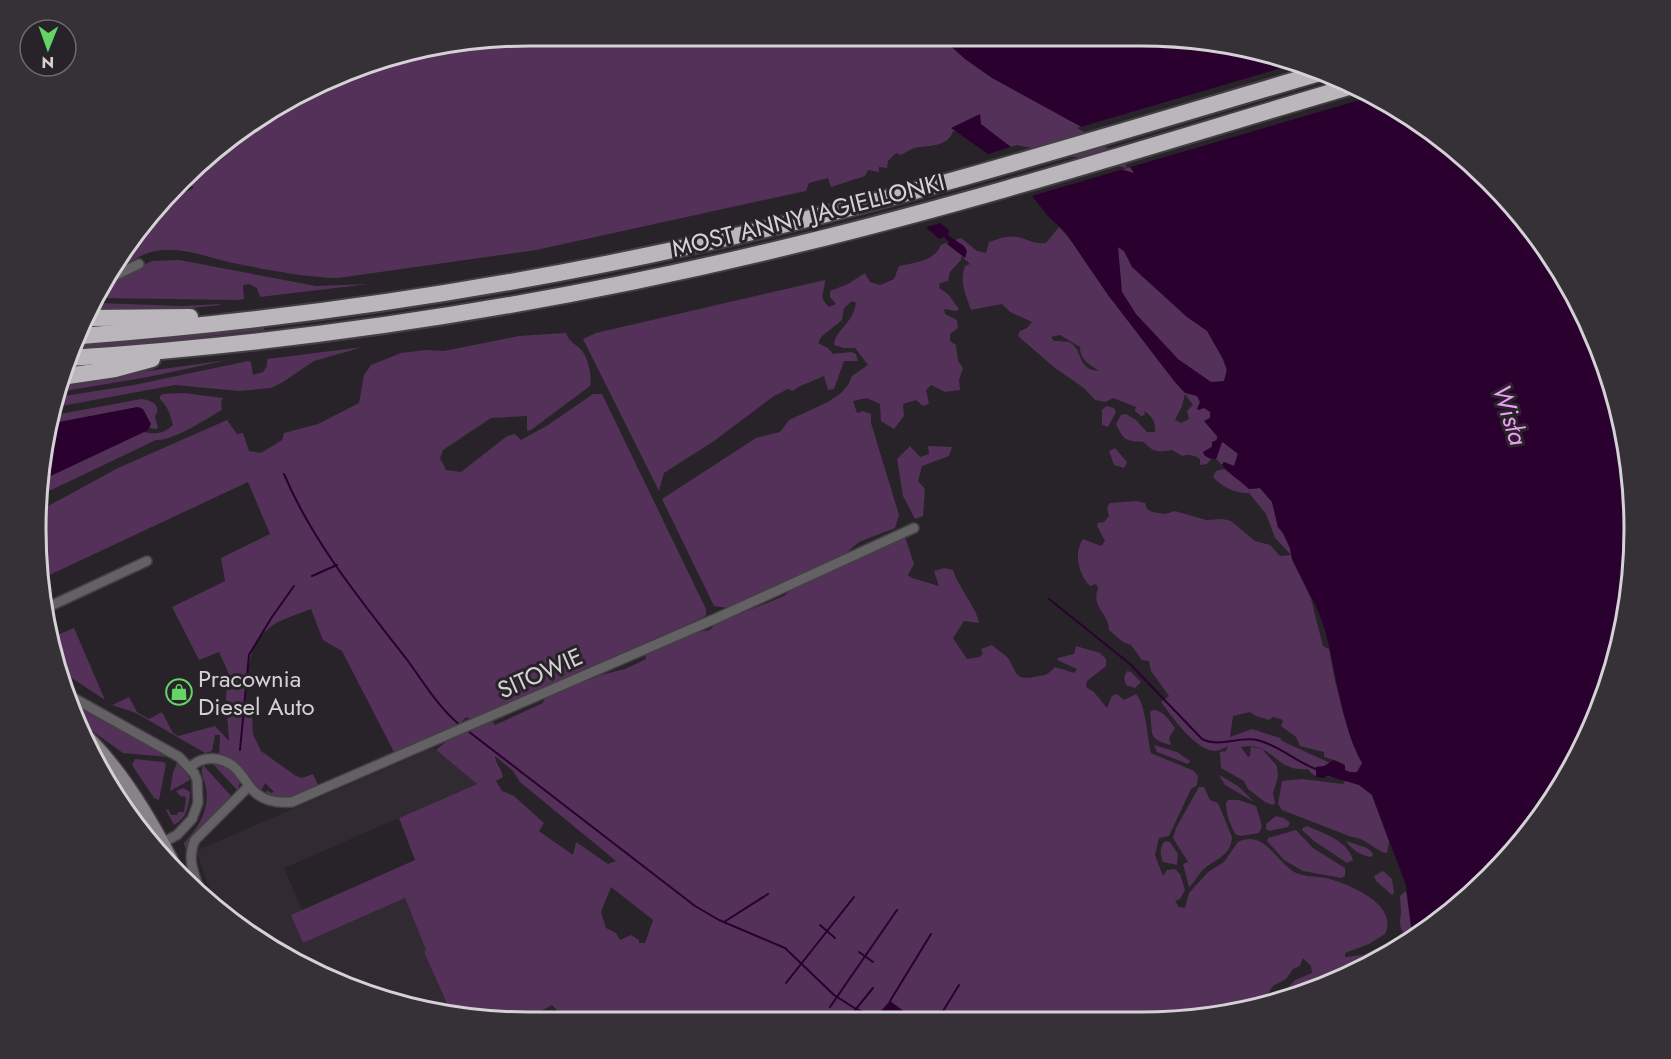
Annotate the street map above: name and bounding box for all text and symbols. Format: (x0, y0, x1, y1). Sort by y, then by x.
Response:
north arrow (18, 18, 78, 78)
text: N (41, 51, 54, 74)
street label: MOST ANNY JAGIELLONKI (668, 164, 948, 266)
water label: Wisła (1482, 380, 1538, 451)
street label: SITOWIE (492, 639, 588, 707)
place label: Pracownia Diesel Auto (198, 661, 315, 724)
shop icon: Pracownia Diesel Auto (164, 677, 194, 707)

